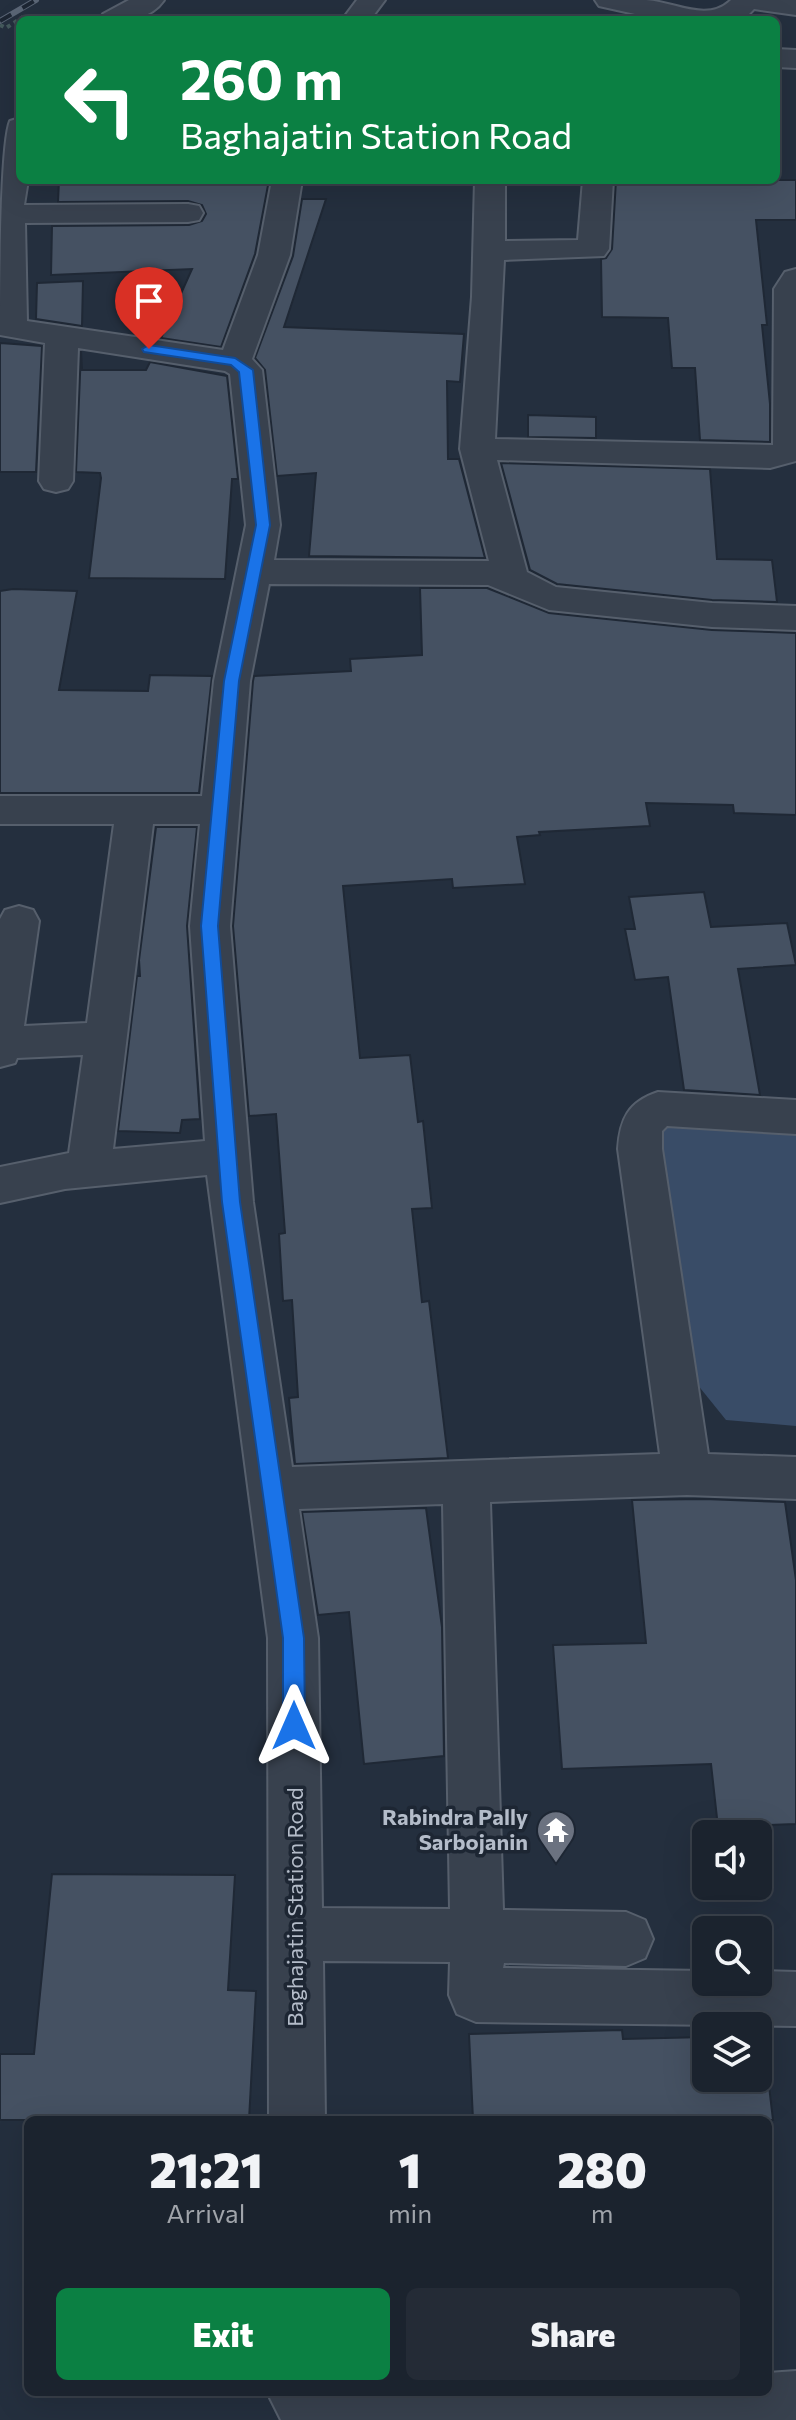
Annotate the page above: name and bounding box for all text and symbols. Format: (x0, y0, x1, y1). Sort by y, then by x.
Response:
text: 260 m (180, 43, 343, 112)
icon: left (48, 48, 152, 152)
text: Baghajatin Station Road (180, 112, 572, 156)
pin (115, 267, 183, 349)
icon: arrive (127, 279, 171, 323)
position arrow (252, 1684, 336, 1768)
street label: Baghajatin Station Road (281, 1787, 308, 2027)
place label: Rabindra Pally Sarbojanin (382, 1803, 528, 1855)
temple icon: Rabindra Pally Sarbojanin (535, 1809, 577, 1864)
map controls (692, 1820, 772, 2092)
button: sound (692, 1820, 772, 1900)
button: search (692, 1916, 772, 1996)
button: layers (692, 2012, 772, 2092)
text: 21:21 (149, 2139, 263, 2198)
text: 1 (399, 2139, 421, 2198)
text: 280 (557, 2139, 647, 2198)
text: Arrival (167, 2197, 245, 2228)
text: min (388, 2197, 432, 2228)
text: m (591, 2197, 613, 2228)
button: Exit (56, 2288, 390, 2380)
button: Share (406, 2288, 740, 2380)

